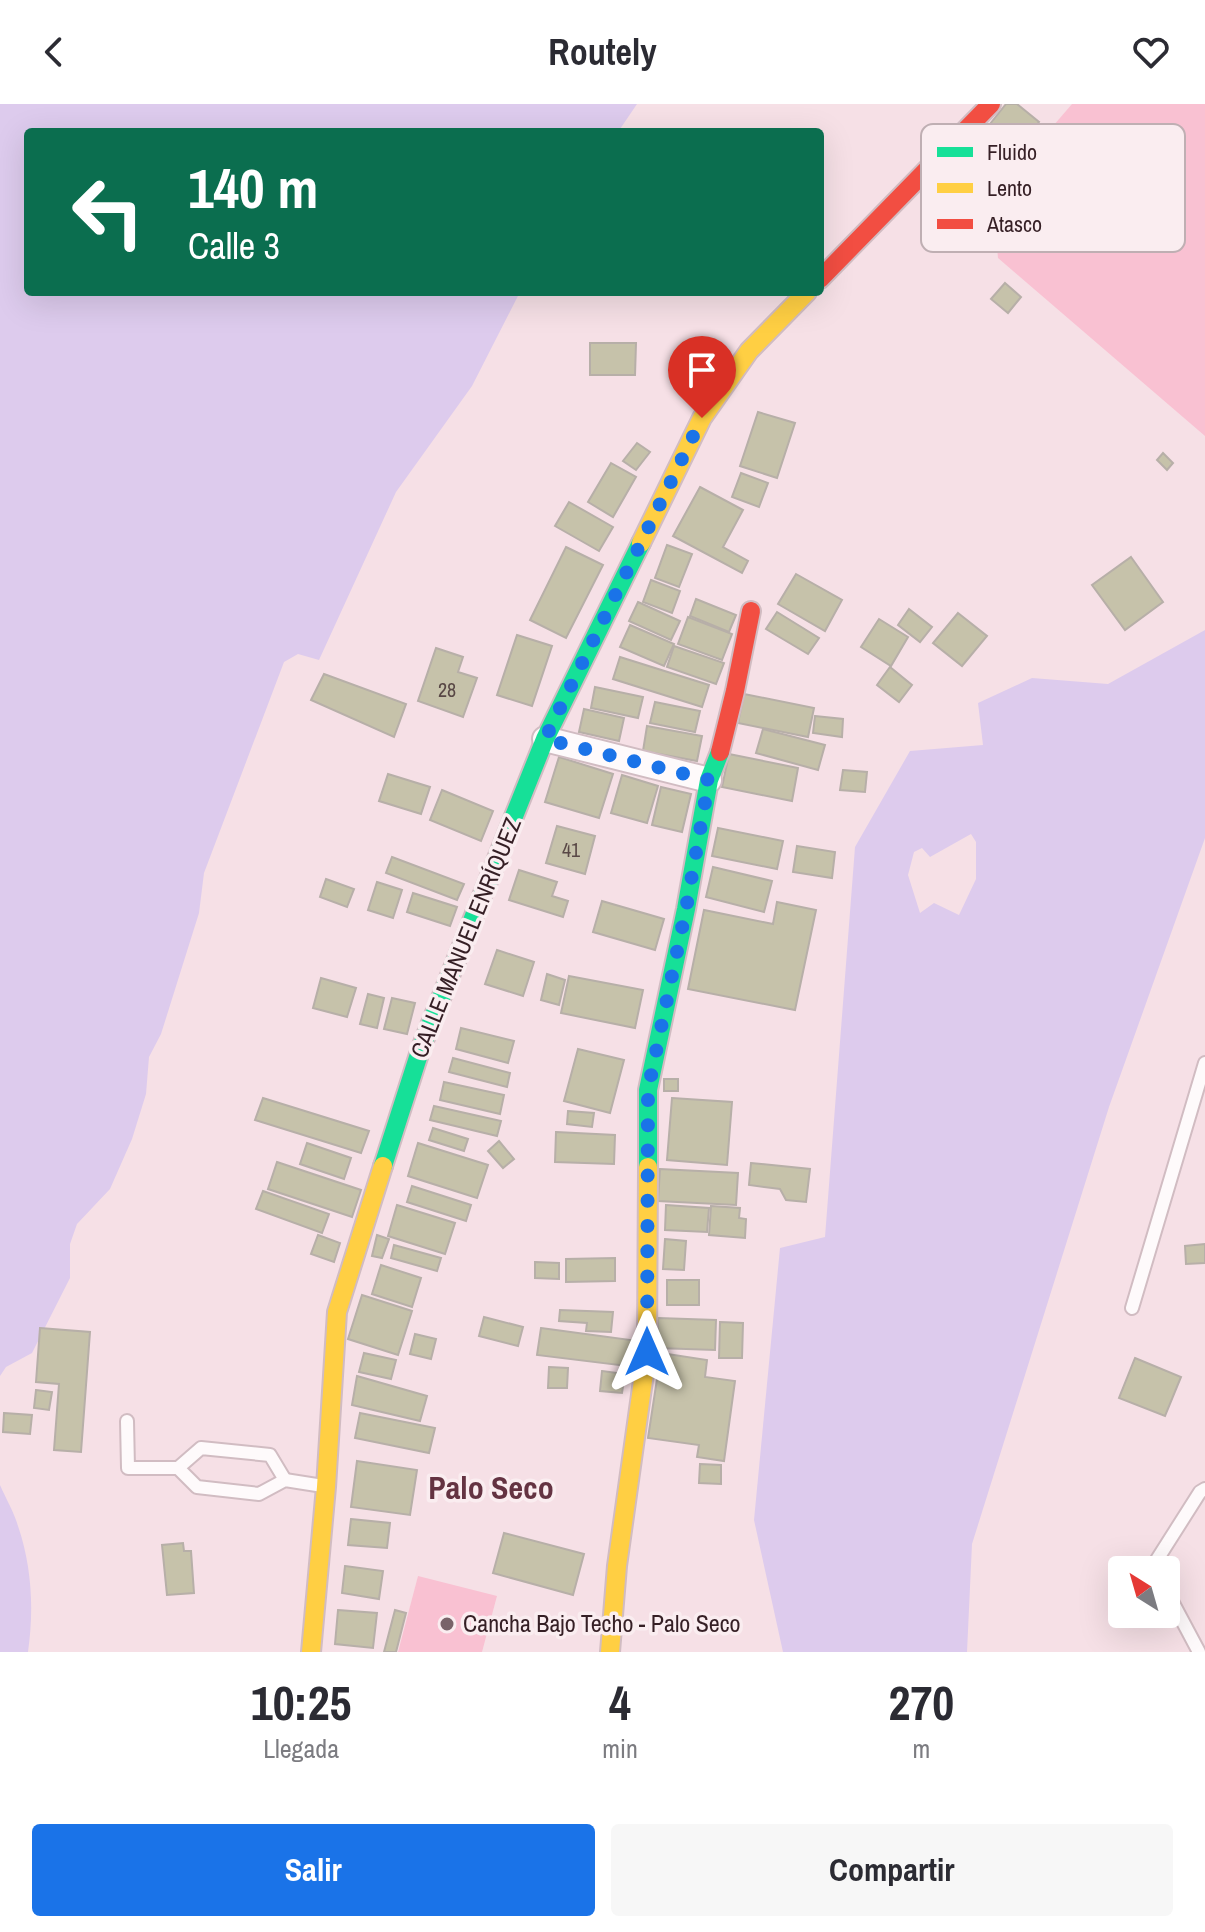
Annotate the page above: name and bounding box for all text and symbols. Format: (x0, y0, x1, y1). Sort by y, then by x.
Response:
text: Routely (548, 28, 657, 76)
icon: back (32, 30, 76, 74)
icon: heart (1129, 30, 1173, 74)
legend (921, 124, 1185, 252)
text: Fluido (987, 137, 1037, 167)
text: 140 m (188, 150, 318, 225)
icon: left (56, 160, 160, 264)
text: Lento (987, 173, 1032, 203)
text: Atasco (986, 209, 1042, 239)
text: Calle 3 (188, 222, 280, 270)
pin (668, 336, 736, 418)
icon: arrive (680, 348, 724, 392)
house number: 28 (438, 676, 456, 703)
street label: CALLE MANUEL ENRÍQUEZ (402, 813, 528, 1062)
house number: 41 (562, 836, 580, 863)
position arrow (605, 1310, 689, 1394)
district label: Palo Seco (428, 1466, 554, 1509)
north arrow (1108, 1556, 1180, 1628)
map controls (1108, 1556, 1180, 1628)
place label: Cancha Bajo Techo - Palo Seco (463, 1607, 741, 1639)
marker: Cancha Bajo Techo - Palo Seco (438, 1615, 456, 1633)
text: 10:25 (251, 1670, 351, 1735)
text: 4 (609, 1670, 631, 1735)
text: 270 (889, 1670, 954, 1735)
text: Llegada (263, 1731, 339, 1766)
text: min (602, 1731, 638, 1766)
text: m (913, 1731, 930, 1766)
button: Salir (32, 1824, 595, 1916)
button: Compartir (611, 1824, 1173, 1916)

